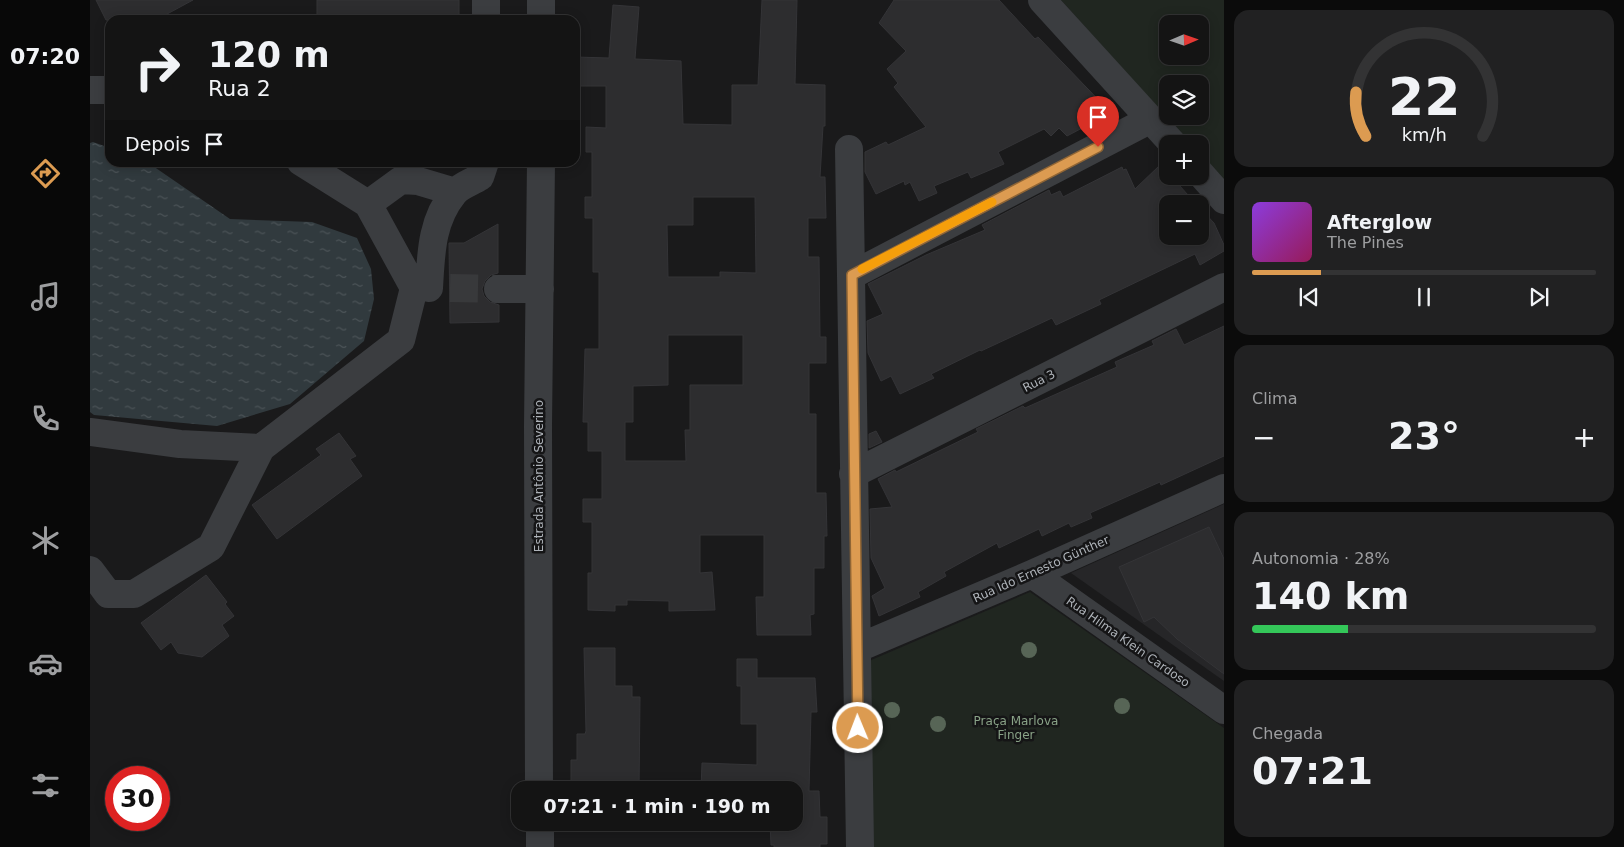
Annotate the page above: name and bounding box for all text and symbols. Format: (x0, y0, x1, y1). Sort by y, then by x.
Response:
north arrow (1159, 15, 1209, 65)
map controls (1159, 15, 1209, 245)
icon: right (125, 35, 190, 100)
text: 120 m (208, 35, 330, 75)
text: 07:20 (10, 44, 80, 69)
text: 22 (1388, 67, 1460, 127)
button: layers (1159, 75, 1209, 125)
text: Rua 2 (208, 76, 271, 101)
pin (1077, 96, 1119, 147)
icon: arrive (1084, 103, 1112, 131)
text: km/h (1401, 124, 1447, 145)
icon: arrive (200, 130, 228, 158)
text: Depois (125, 133, 190, 155)
button: + (1159, 135, 1209, 185)
icon: directions (28, 156, 63, 191)
button: − (1159, 195, 1209, 245)
text: Afterglow (1327, 211, 1432, 233)
text: The Pines (1327, 233, 1404, 252)
icon: music (28, 279, 63, 314)
icon: previous (1295, 283, 1323, 311)
icon: pause (1410, 283, 1438, 311)
icon: next (1525, 283, 1553, 311)
street label: Rua 3 (1021, 367, 1057, 395)
text: Clima (1252, 389, 1297, 408)
street label: Estrada Antônio Severino (532, 400, 546, 552)
icon: phone (28, 401, 63, 436)
text: 23° (1388, 414, 1460, 458)
text: − (1252, 421, 1275, 454)
text: + (1573, 421, 1596, 454)
icon: climate (28, 523, 63, 558)
street label: Rua Ido Ernesto Günther (971, 533, 1111, 605)
text: Autonomia · 28% (1252, 549, 1390, 568)
text: 140 km (1252, 574, 1409, 618)
street label: Rua Hilma Klein Cardoso (1064, 594, 1192, 690)
icon: car (28, 646, 63, 681)
position arrow (831, 701, 883, 753)
park label: Praça Marlova Finger (974, 714, 1058, 742)
text: Chegada (1252, 724, 1323, 743)
text: 07:21 (1252, 749, 1373, 793)
speed limit sign: 30 (105, 766, 170, 831)
icon: filters (28, 768, 63, 803)
text: 07:21 · 1 min · 190 m (543, 795, 771, 817)

